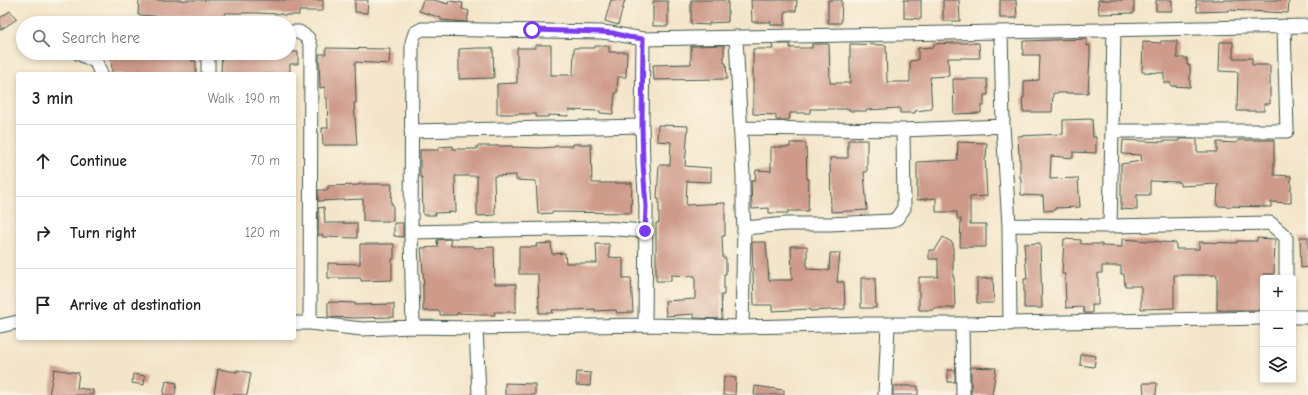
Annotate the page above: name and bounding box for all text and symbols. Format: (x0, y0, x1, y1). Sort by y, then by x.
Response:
search box (16, 16, 296, 60)
route start (523, 21, 541, 39)
icon: search (30, 27, 52, 49)
text: Search here (62, 29, 140, 47)
text: 3 min (32, 89, 73, 108)
text: Walk · 190 m (208, 91, 280, 106)
icon: ahead (32, 150, 54, 172)
text: Continue (70, 152, 127, 170)
text: 70 m (251, 153, 280, 168)
icon: right (32, 222, 54, 244)
route end (636, 222, 654, 240)
text: Turn right (70, 224, 136, 242)
text: 120 m (245, 225, 280, 240)
map controls (1260, 275, 1296, 383)
button: + (1260, 275, 1296, 311)
icon: arrive (32, 294, 54, 316)
text: Arrive at destination (70, 296, 201, 314)
button: − (1260, 311, 1296, 347)
button: layers (1260, 347, 1296, 383)

